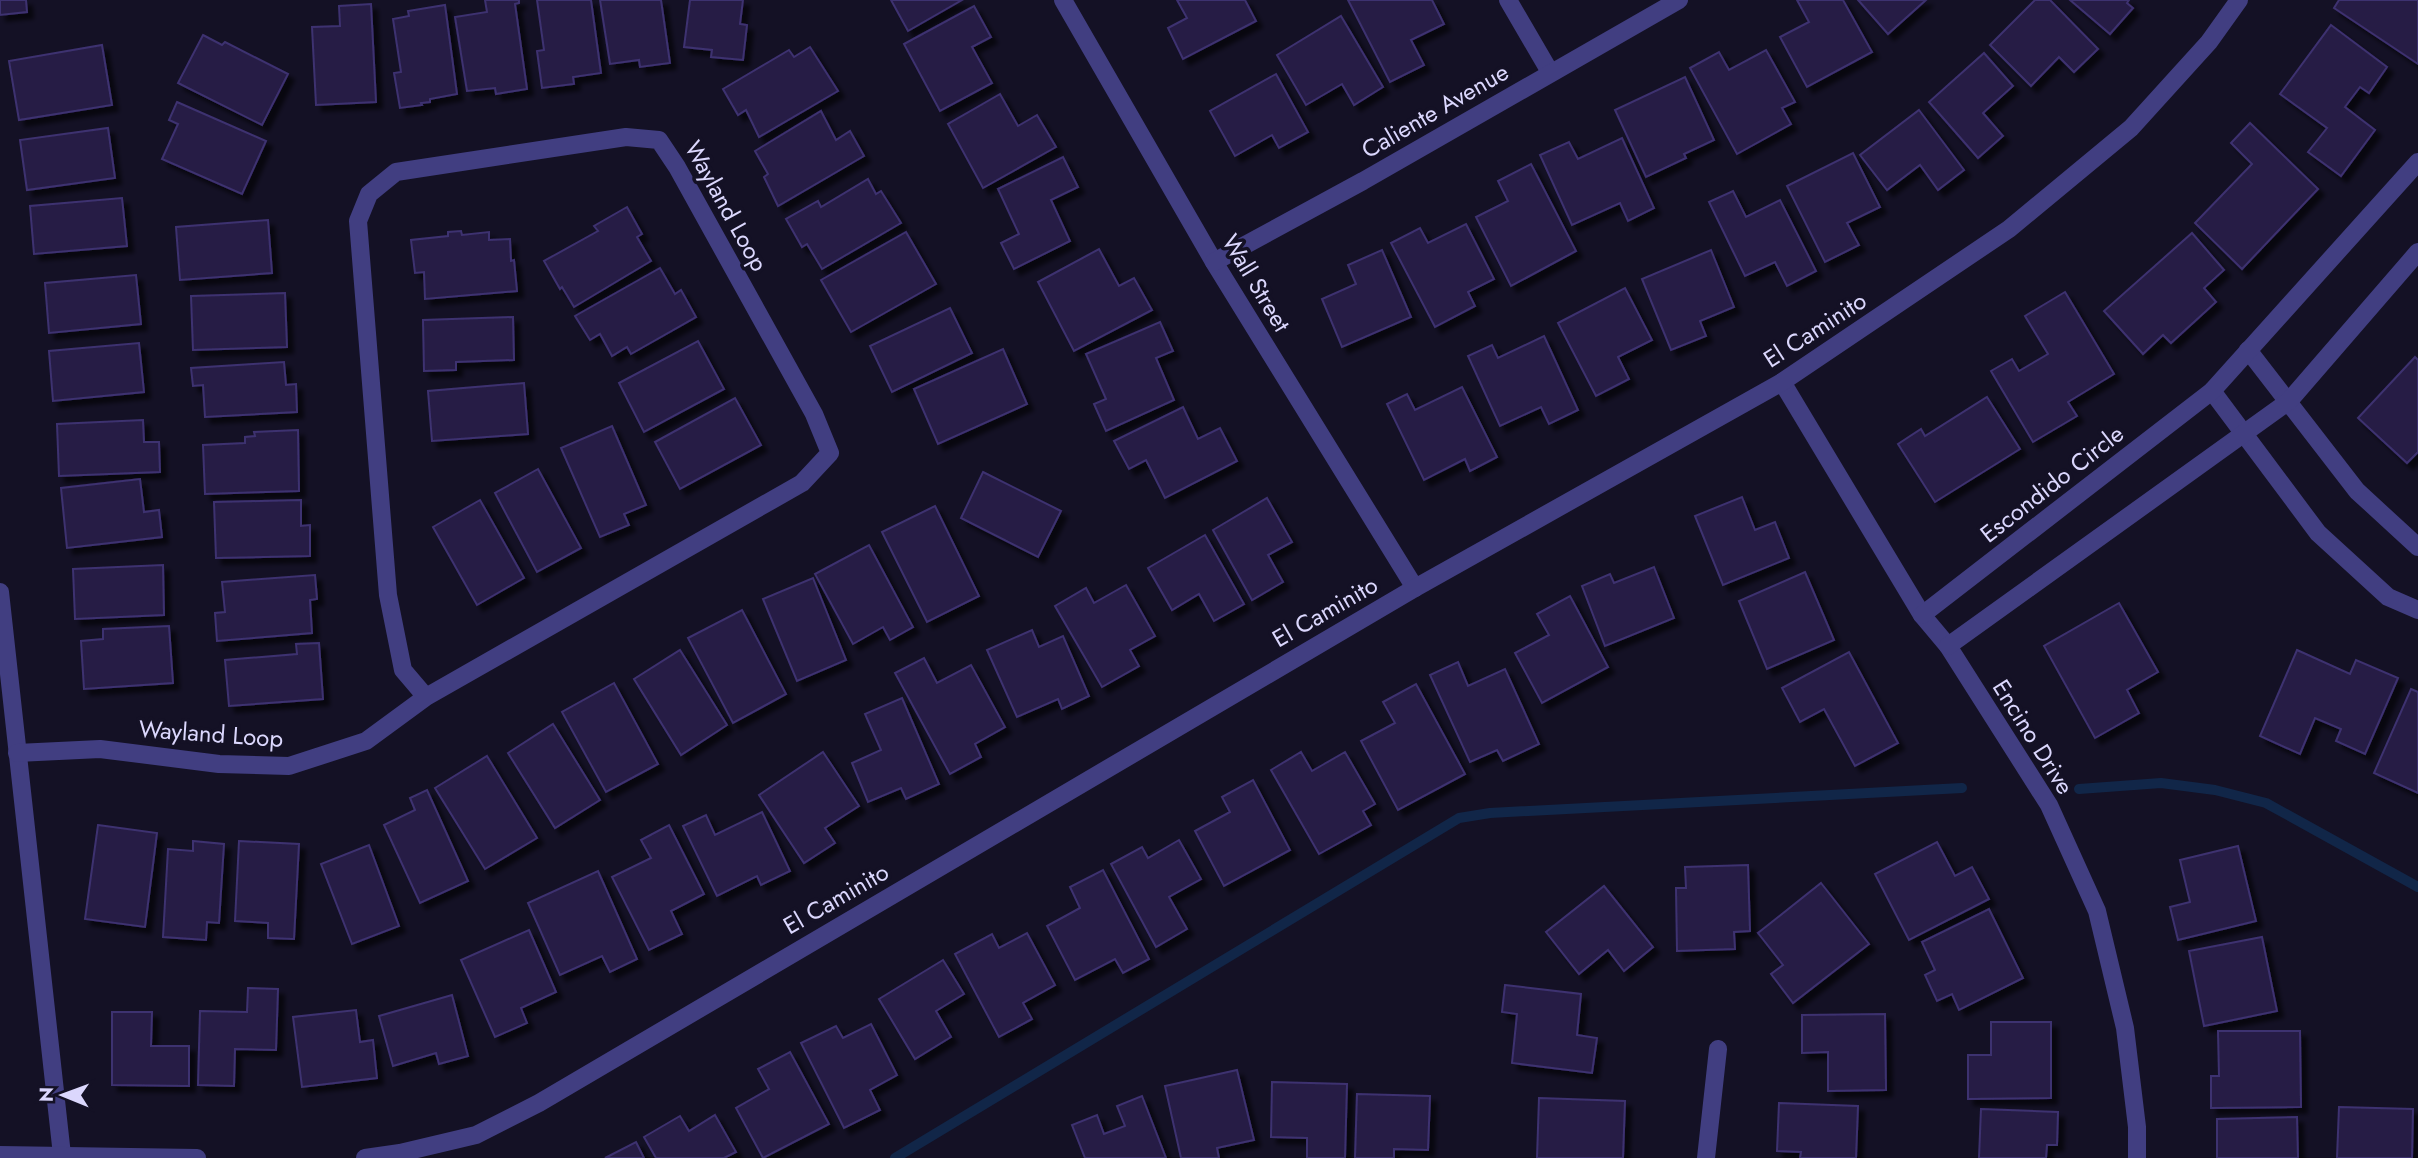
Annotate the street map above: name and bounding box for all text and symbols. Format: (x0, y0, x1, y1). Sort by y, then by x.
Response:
street label: Caliente Avenue (1355, 54, 1515, 167)
street label: Wayland Loop (676, 134, 777, 277)
street label: Wall Street (1214, 227, 1299, 338)
street label: El Caminito (1756, 283, 1873, 376)
street label: Escondido Circle (1972, 416, 2131, 551)
street label: El Caminito (1266, 567, 1384, 656)
street label: Encino Drive (1984, 672, 2083, 801)
street label: Wayland Loop (138, 711, 284, 756)
street label: El Caminito (777, 854, 895, 943)
north arrow (28, 1060, 98, 1130)
text: N (33, 1087, 60, 1102)

